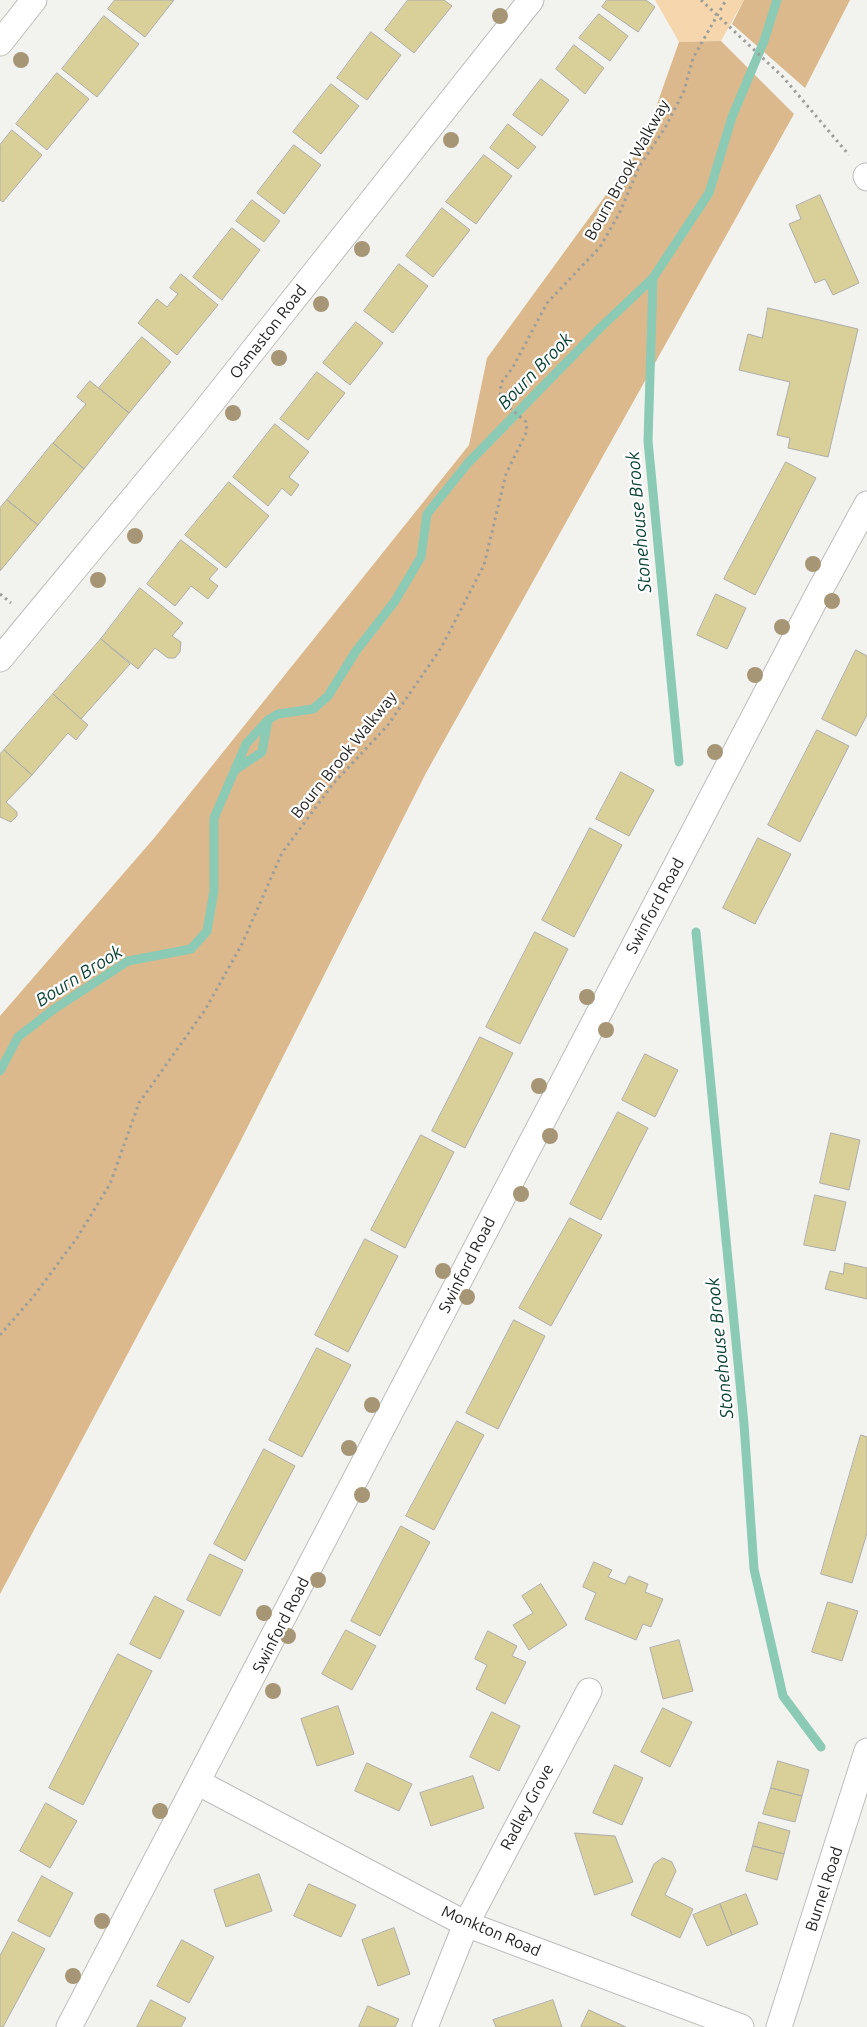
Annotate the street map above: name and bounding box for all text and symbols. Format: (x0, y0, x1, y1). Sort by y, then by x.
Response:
street label: Bourn Brook Walkway (580, 96, 674, 244)
street label: Osmaston Road (225, 281, 311, 383)
water label: Bourn Brook (493, 328, 577, 414)
water label: Stonehouse Brook (622, 450, 656, 594)
street label: Bourn Brook Walkway (287, 688, 401, 822)
street label: Swinford Road (622, 855, 688, 957)
water label: Bourn Brook (32, 941, 126, 1011)
street label: Swinford Road (435, 1214, 499, 1316)
water label: Stonehouse Brook (702, 1276, 738, 1420)
street label: Swinford Road (249, 1574, 313, 1676)
street label: Radley Grove (496, 1761, 558, 1853)
street label: Burnel Road (801, 1844, 847, 1934)
street label: Monkton Road (439, 1902, 543, 1960)

